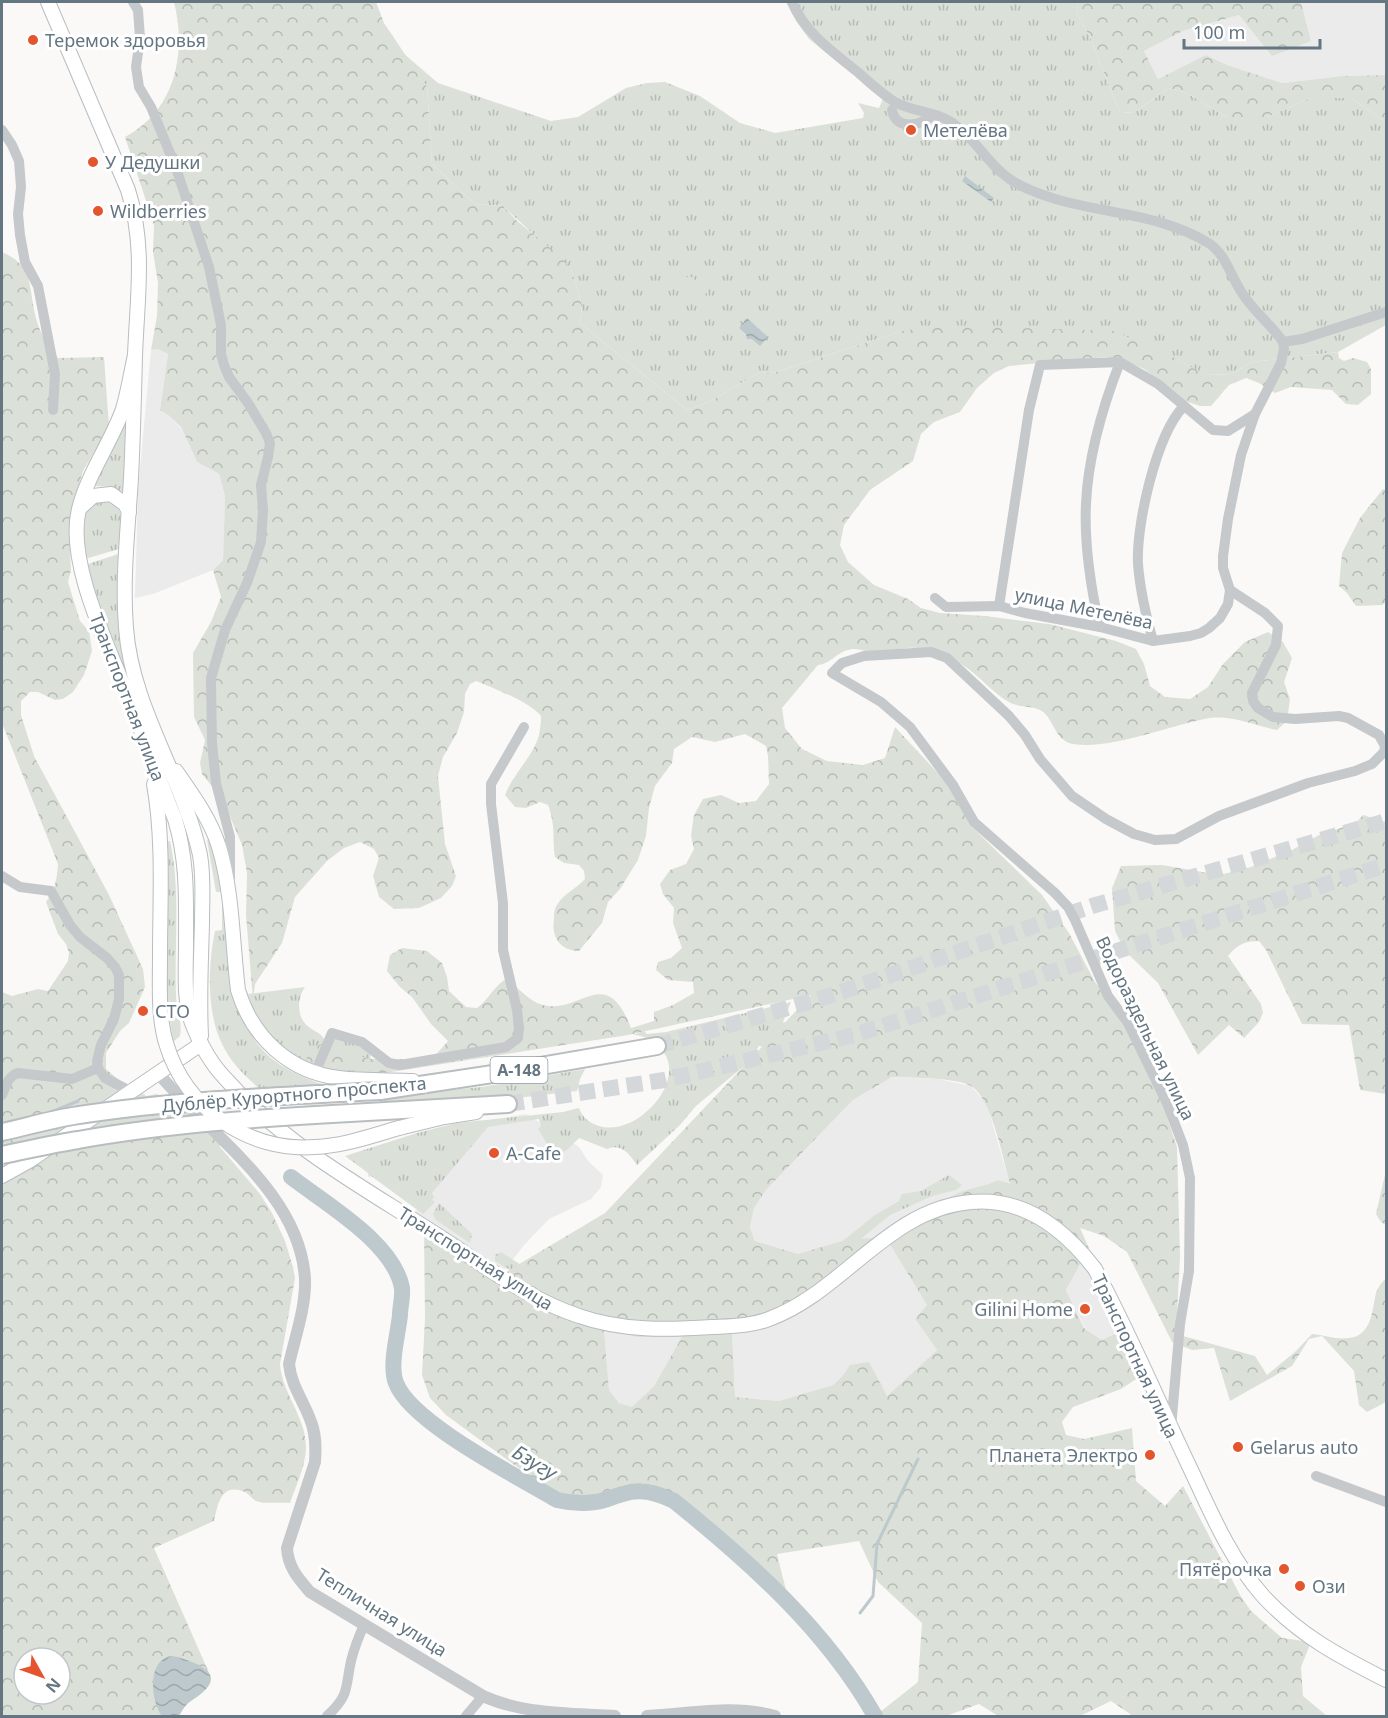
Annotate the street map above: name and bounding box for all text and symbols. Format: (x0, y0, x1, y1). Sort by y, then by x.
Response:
scale bar (1184, 12, 1320, 50)
text: 100 m (1193, 20, 1245, 44)
place label: Теремок здоровья (45, 28, 206, 52)
marker: Теремок здоровья (26, 33, 40, 47)
place label: Метелёва (923, 118, 1008, 142)
marker: Метелёва (904, 123, 918, 137)
place label: У Дедушки (105, 150, 201, 174)
marker: У Дедушки (86, 155, 100, 169)
place label: Wildberries (110, 199, 207, 223)
marker: Wildberries (91, 204, 105, 218)
street label: улица Метелёва (1013, 582, 1155, 634)
street label: Транспортная улица (85, 609, 171, 785)
street label: Водораздельная улица (1091, 932, 1201, 1124)
place label: СТО (155, 999, 190, 1023)
marker: СТО (136, 1004, 150, 1018)
road number: А-148 (490, 1057, 548, 1083)
street label: Дублёр Курортного проспекта (161, 1070, 427, 1118)
place label: A-Cafe (506, 1141, 561, 1165)
marker: A-Cafe (487, 1146, 501, 1160)
street label: Транспортная улица (394, 1201, 558, 1315)
street label: Транспортная улица (1087, 1270, 1185, 1442)
place label: Gilini Home (974, 1297, 1073, 1321)
marker: Gilini Home (1078, 1302, 1092, 1316)
place label: Gelarus auto (1250, 1435, 1358, 1459)
water label: Бзугу (508, 1438, 563, 1486)
marker: Gelarus auto (1231, 1440, 1245, 1454)
place label: Планета Электро (989, 1443, 1138, 1467)
marker: Планета Электро (1143, 1448, 1157, 1462)
place label: Пятёрочка (1179, 1557, 1272, 1581)
street label: Тепличная улица (312, 1562, 452, 1662)
marker: Пятёрочка (1277, 1562, 1291, 1576)
place label: Ози (1312, 1574, 1346, 1598)
marker: Ози (1293, 1579, 1307, 1593)
north arrow (12, 1646, 72, 1706)
text: N (41, 1674, 66, 1698)

